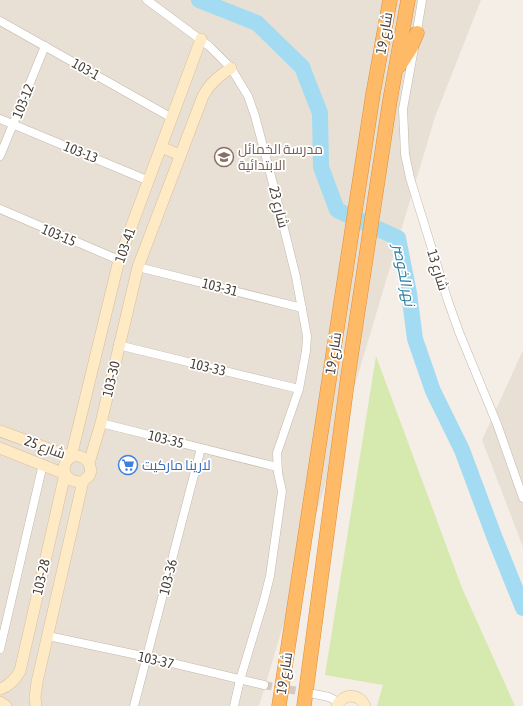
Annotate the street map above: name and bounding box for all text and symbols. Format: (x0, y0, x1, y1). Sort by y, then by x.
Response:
street label: شارع 19 (372, 11, 397, 55)
street label: 103-1 (69, 55, 103, 83)
street label: 103-12 (9, 81, 37, 121)
street label: 103-13 (61, 138, 101, 166)
place label: مدرسة الخمائل الابتدائية (238, 141, 323, 173)
school or university icon: مدرسة الخمائل الابتدائية (213, 146, 235, 168)
street label: شارع 23 (265, 185, 292, 230)
street label: 103-15 (39, 221, 79, 249)
street label: 103-41 (112, 225, 138, 265)
water label: نهر الخوصر (389, 241, 419, 309)
street label: شارع 13 (423, 247, 452, 293)
street label: 103-31 (200, 275, 240, 299)
street label: شارع 19 (322, 331, 345, 375)
street label: 103-33 (188, 355, 228, 379)
street label: 103-30 (99, 359, 123, 399)
street label: 103-35 (146, 427, 186, 451)
street label: شارع 25 (22, 432, 68, 463)
supermarket icon: لارينا ماركيت (117, 454, 139, 476)
place label: لارينا ماركيت (142, 457, 211, 473)
street label: 103-28 (29, 557, 53, 597)
street label: 103-36 (156, 557, 180, 597)
street label: 103-37 (136, 648, 176, 672)
street label: شارع 19 (273, 651, 296, 695)

